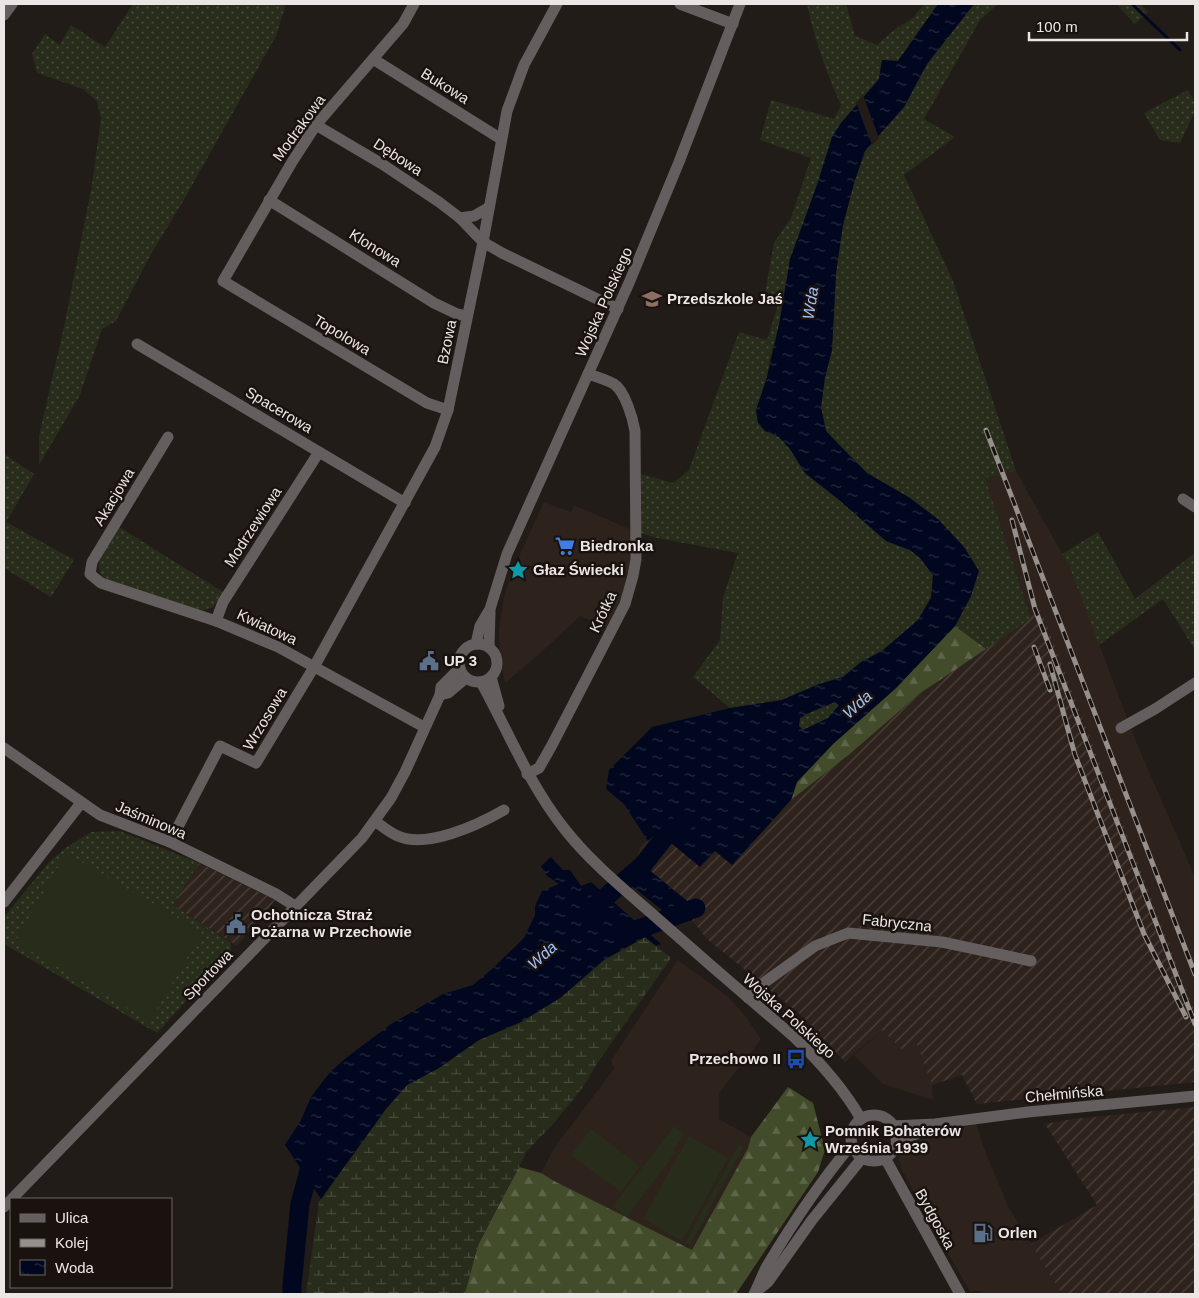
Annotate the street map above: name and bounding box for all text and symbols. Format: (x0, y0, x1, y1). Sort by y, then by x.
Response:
scale bar (1029, 10, 1186, 42)
text: 100 m (1036, 18, 1078, 35)
street label: Bukowa (418, 64, 473, 107)
street label: Modrakowa (269, 91, 329, 164)
street label: Dębowa (371, 134, 427, 179)
street label: Klonowa (346, 225, 405, 270)
street label: Wojska Polskiego (572, 244, 635, 359)
water label: Wda (800, 285, 821, 321)
school or university icon: Przedszkole Jaś (641, 288, 663, 310)
place label: Przedszkole Jaś (667, 290, 783, 307)
street label: Topolowa (311, 311, 374, 359)
street label: Bzowa (434, 317, 460, 366)
street label: Spacerowa (243, 383, 316, 437)
street label: Akacjowa (90, 464, 138, 529)
street label: Modrzewiowa (220, 483, 285, 570)
supermarket icon: Biedronka (554, 535, 576, 557)
place label: Biedronka (580, 537, 654, 554)
place icon: Głaz Świecki (507, 559, 529, 581)
place label: Głaz Świecki (533, 561, 624, 578)
street label: Krótka (586, 588, 620, 635)
street label: Kwiatowa (235, 605, 300, 648)
public building icon: UP 3 (418, 650, 440, 672)
place label: UP 3 (444, 652, 477, 669)
street label: Wrzosowa (239, 684, 290, 753)
water label: Wda (839, 687, 875, 722)
street label: Jaśminowa (113, 797, 190, 842)
place label: Ochotnicza Straż Pożarna w Przechowie (251, 906, 412, 940)
street label: Fabryczna (861, 910, 933, 935)
public building icon: Ochotnicza Straż Pożarna w Przechowie (225, 913, 247, 935)
water label: Wda (524, 938, 560, 973)
street label: Sportowa (180, 945, 236, 1003)
street label: Wojska Polskiego (740, 970, 839, 1061)
bus stop icon: Przechowo II (785, 1048, 807, 1070)
place label: Przechowo II (689, 1050, 781, 1067)
street label: Chełmińska (1024, 1082, 1104, 1105)
place label: Pomnik Bohaterów Września 1939 (825, 1122, 961, 1156)
place icon: Pomnik Bohaterów Września 1939 (799, 1129, 821, 1151)
street label: Bydgoska (912, 1186, 959, 1252)
legend (10, 1198, 172, 1288)
text: Ulica (55, 1209, 89, 1226)
fuel station icon: Orlen (972, 1222, 994, 1244)
place label: Orlen (998, 1224, 1037, 1241)
text: Kolej (55, 1234, 88, 1251)
text: Woda (55, 1259, 95, 1276)

